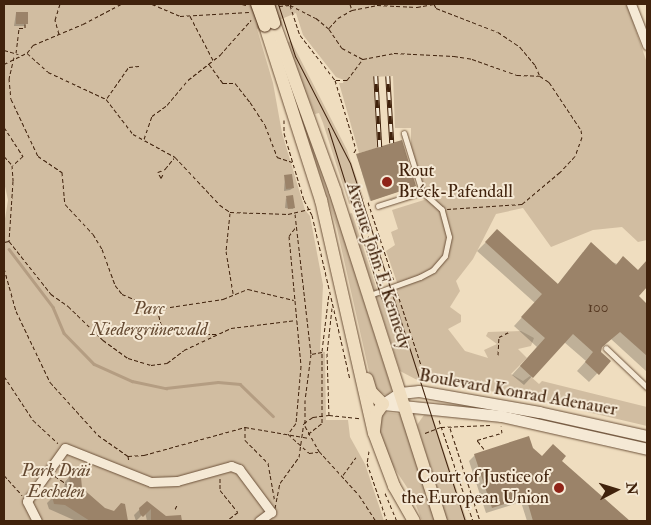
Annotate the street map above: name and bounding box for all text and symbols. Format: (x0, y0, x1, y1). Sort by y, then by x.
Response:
place label: Rout Bréck-Pafendall (398, 161, 513, 203)
marker: Rout Bréck-Pafendall (380, 175, 394, 189)
street label: Avenue John F. Kennedy (341, 180, 415, 352)
park label: Parc Niedergrünewald (90, 299, 208, 342)
house number: 100 (588, 299, 608, 317)
street label: Boulevard Konrad Adenauer (417, 365, 619, 421)
park label: Park Dräi Eechelen (21, 461, 91, 504)
north arrow (591, 465, 641, 515)
place label: Court of Justice of the European Union (401, 467, 549, 509)
marker: Court of Justice of the European Union (553, 482, 565, 494)
text: N (622, 482, 640, 496)

